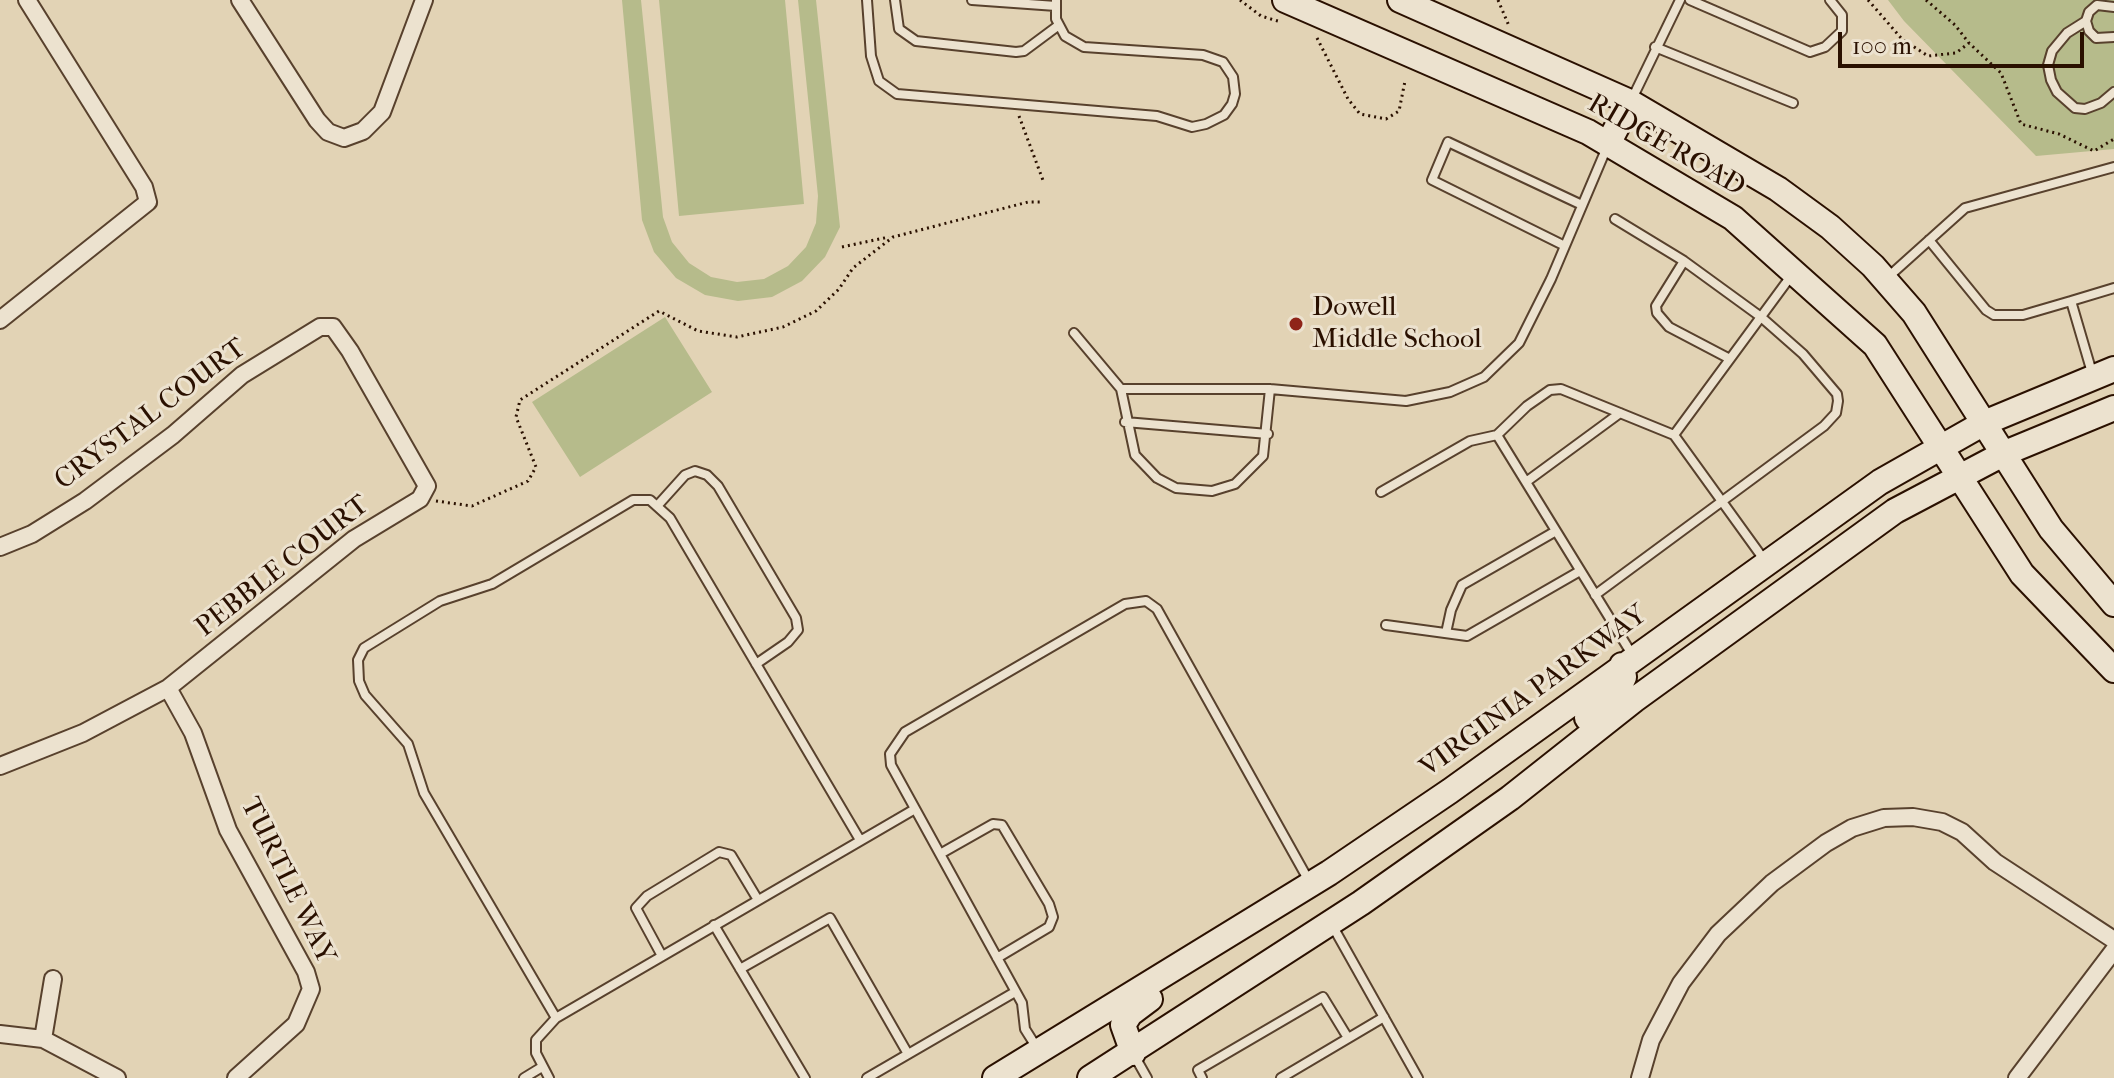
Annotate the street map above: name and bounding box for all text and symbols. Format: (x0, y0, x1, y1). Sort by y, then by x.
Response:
scale bar (1842, 16, 2088, 66)
text: 100 m (1852, 32, 1912, 60)
street label: RIDGE ROAD (1581, 87, 1751, 205)
place label: Dowell Middle School (1312, 291, 1482, 357)
marker: Dowell Middle School (1287, 315, 1305, 333)
street label: CRYSTAL COURT (49, 332, 253, 498)
street label: PEBBLE COURT (190, 489, 376, 645)
street label: VIRGINIA PARKWAY (1414, 598, 1654, 786)
street label: TURTLE WAY (232, 792, 342, 970)

